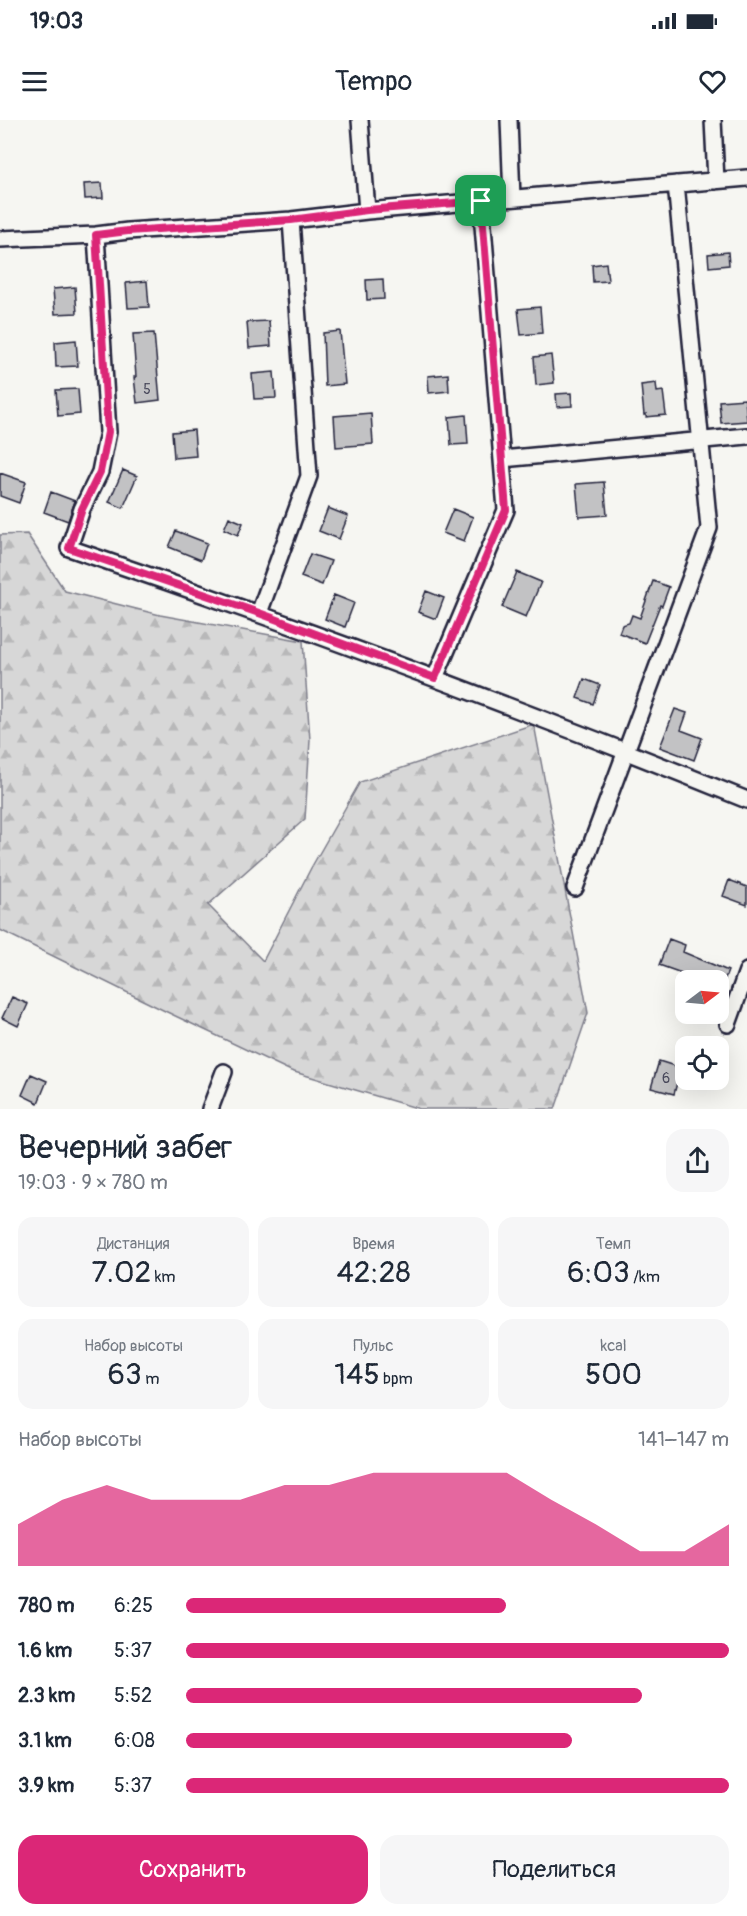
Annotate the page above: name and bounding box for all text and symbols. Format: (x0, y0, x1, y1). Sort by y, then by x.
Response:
text: 19:03 (30, 7, 83, 35)
icon: menu (18, 65, 51, 98)
text: Tempo (335, 65, 412, 98)
icon: heart (696, 65, 729, 98)
pin (455, 175, 506, 226)
icon: arrive (464, 184, 497, 217)
house number: 5 (143, 381, 151, 398)
north arrow (675, 970, 729, 1024)
map controls (675, 970, 729, 1090)
button: locate (675, 1036, 729, 1090)
house number: 6 (662, 1070, 670, 1087)
text: Вечерний забег (18, 1127, 232, 1168)
button: share (666, 1129, 729, 1192)
text: 19:03 · 9 × 780 m (18, 1170, 168, 1195)
text: Дистанция (97, 1234, 170, 1254)
text: Время (352, 1234, 395, 1254)
text: Темп (596, 1234, 631, 1254)
text: 7.02 (91, 1254, 151, 1291)
text: 42:28 (336, 1254, 411, 1291)
text: 6:03 (567, 1254, 630, 1291)
text: km (151, 1267, 176, 1287)
text: /km (630, 1267, 660, 1287)
text: Набор высоты (84, 1336, 183, 1356)
text: Пульс (353, 1336, 394, 1356)
text: kcal (600, 1336, 627, 1356)
text: 63 (108, 1356, 142, 1393)
text: 145 (334, 1356, 380, 1393)
text: 500 (585, 1356, 642, 1393)
text: m (142, 1369, 159, 1389)
text: bpm (380, 1369, 413, 1389)
text: Набор высоты (18, 1427, 142, 1452)
text: 141–147 m (638, 1427, 729, 1452)
text: 780 m (18, 1593, 74, 1618)
text: 6:25 (114, 1593, 153, 1618)
text: 1.6 km (18, 1638, 72, 1663)
text: 5:37 (114, 1638, 152, 1663)
text: 2.3 km (18, 1683, 75, 1708)
text: 5:52 (114, 1683, 152, 1708)
text: 3.1 km (18, 1728, 72, 1753)
text: 6:08 (114, 1728, 155, 1753)
text: 3.9 km (18, 1773, 74, 1798)
text: 5:37 (114, 1773, 152, 1798)
button: Сохранить (18, 1835, 368, 1904)
button: Поделиться (380, 1835, 729, 1904)

